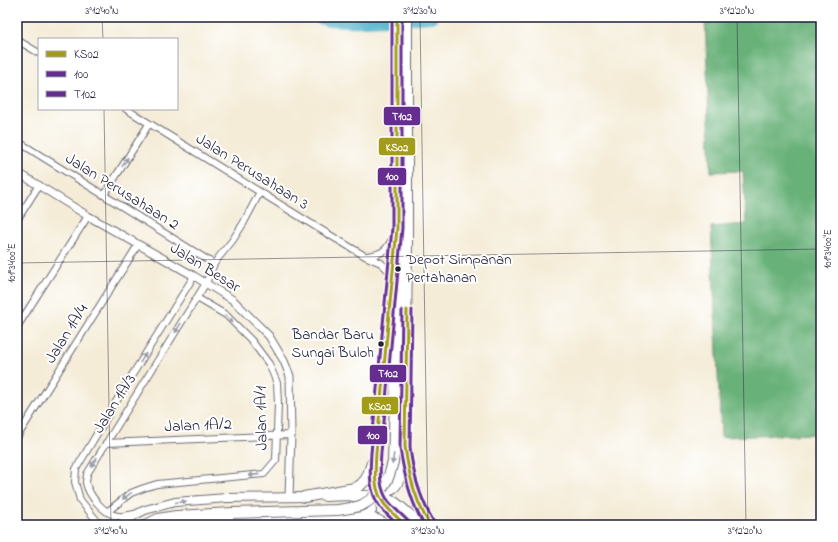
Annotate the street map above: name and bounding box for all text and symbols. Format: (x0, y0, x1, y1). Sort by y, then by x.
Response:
text: 3°12'40"N (85, 4, 119, 19)
text: 3°12'30"N (403, 4, 437, 19)
text: 3°12'20"N (720, 4, 754, 19)
legend (38, 38, 178, 110)
text: KS02 (74, 46, 99, 64)
text: 100 (74, 66, 88, 84)
text: T102 (74, 86, 96, 104)
line badge: T102 (383, 106, 421, 126)
text: T102 (392, 109, 413, 125)
street label: Jalan Perusahaan 3 (191, 128, 313, 216)
line badge: KS02 (378, 137, 416, 156)
text: KS02 (386, 140, 409, 156)
street label: Jalan Perusahaan 2 (60, 147, 184, 237)
one-way arrow (121, 157, 128, 168)
line badge: 100 (377, 167, 407, 186)
text: 100 (385, 169, 399, 185)
text: 101°34'00"E (821, 229, 836, 269)
street label: Jalan Besar (165, 237, 245, 299)
text: 101°34'00"E (5, 243, 20, 283)
place label: Depot Simpanan Pertahanan (405, 249, 512, 289)
marker: Depot Simpanan Pertahanan (393, 264, 403, 274)
street label: Jalan 1A/4 (39, 299, 95, 368)
one-way arrow (225, 314, 234, 323)
one-way arrow (174, 323, 182, 333)
place label: Bandar Baru Sungai Buloh (291, 324, 374, 365)
marker: Bandar Baru Sungai Buloh (376, 339, 386, 349)
one-way arrow (139, 353, 147, 363)
line badge: T102 (369, 364, 407, 383)
text: T102 (378, 366, 399, 382)
street label: Jalan 1A/3 (87, 370, 143, 438)
street label: Jalan 1A/1 (249, 385, 275, 451)
line badge: KS02 (361, 396, 399, 415)
text: KS02 (369, 399, 392, 415)
street label: Jalan 1A/2 (164, 413, 232, 439)
line badge: 100 (357, 425, 388, 445)
text: 100 (366, 428, 380, 444)
one-way arrow (390, 453, 396, 465)
one-way arrow (90, 457, 98, 467)
one-way arrow (248, 472, 260, 478)
one-way arrow (122, 492, 133, 500)
one-way arrow (175, 498, 187, 505)
text: 3°12'40"N (94, 524, 128, 539)
text: 3°12'30"N (411, 524, 445, 539)
text: 3°12'20"N (728, 524, 762, 539)

